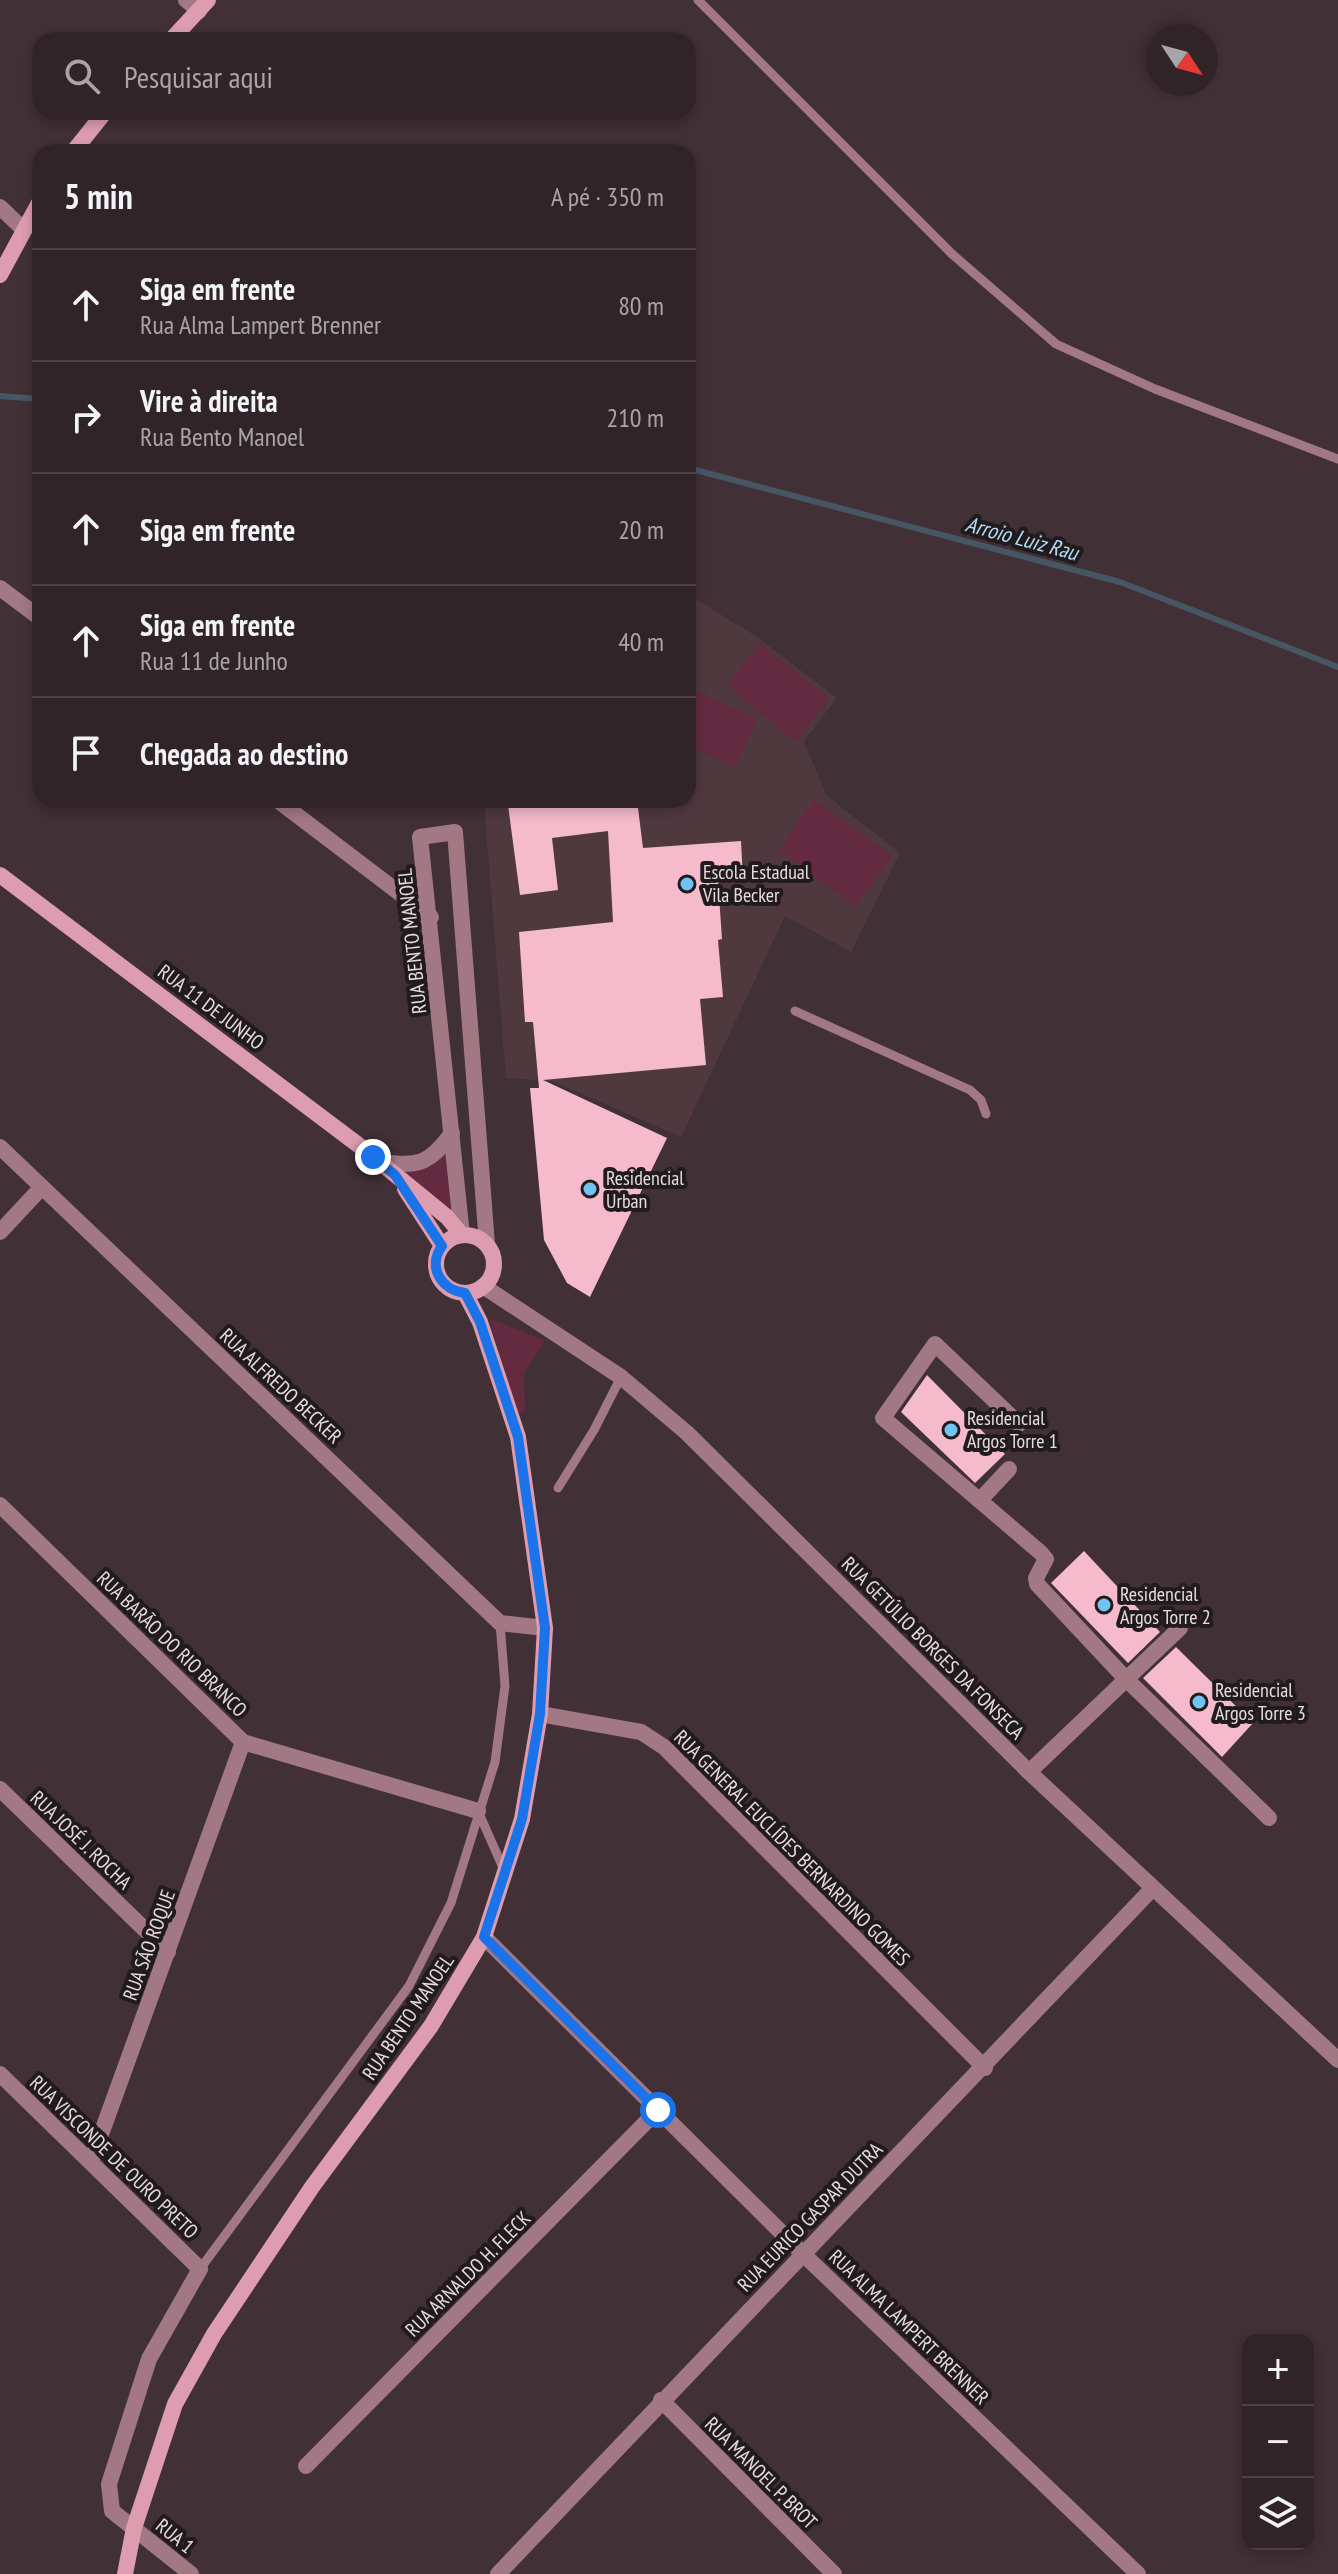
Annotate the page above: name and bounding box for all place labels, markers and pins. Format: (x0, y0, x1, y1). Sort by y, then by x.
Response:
place label: Escola Estadual Vila Becker (702, 859, 810, 908)
marker: Escola Estadual Vila Becker (678, 875, 696, 893)
place label: Residencial Urban (606, 1165, 684, 1214)
marker: Residencial Urban (581, 1180, 599, 1198)
place label: Residencial Argos Torre 1 (967, 1405, 1058, 1454)
marker: Residencial Argos Torre 1 (942, 1421, 960, 1439)
place label: Residencial Argos Torre 2 (1120, 1581, 1211, 1630)
marker: Residencial Argos Torre 2 (1095, 1596, 1113, 1614)
place label: Residencial Argos Torre 3 (1215, 1677, 1306, 1726)
marker: Residencial Argos Torre 3 (1190, 1693, 1208, 1711)

